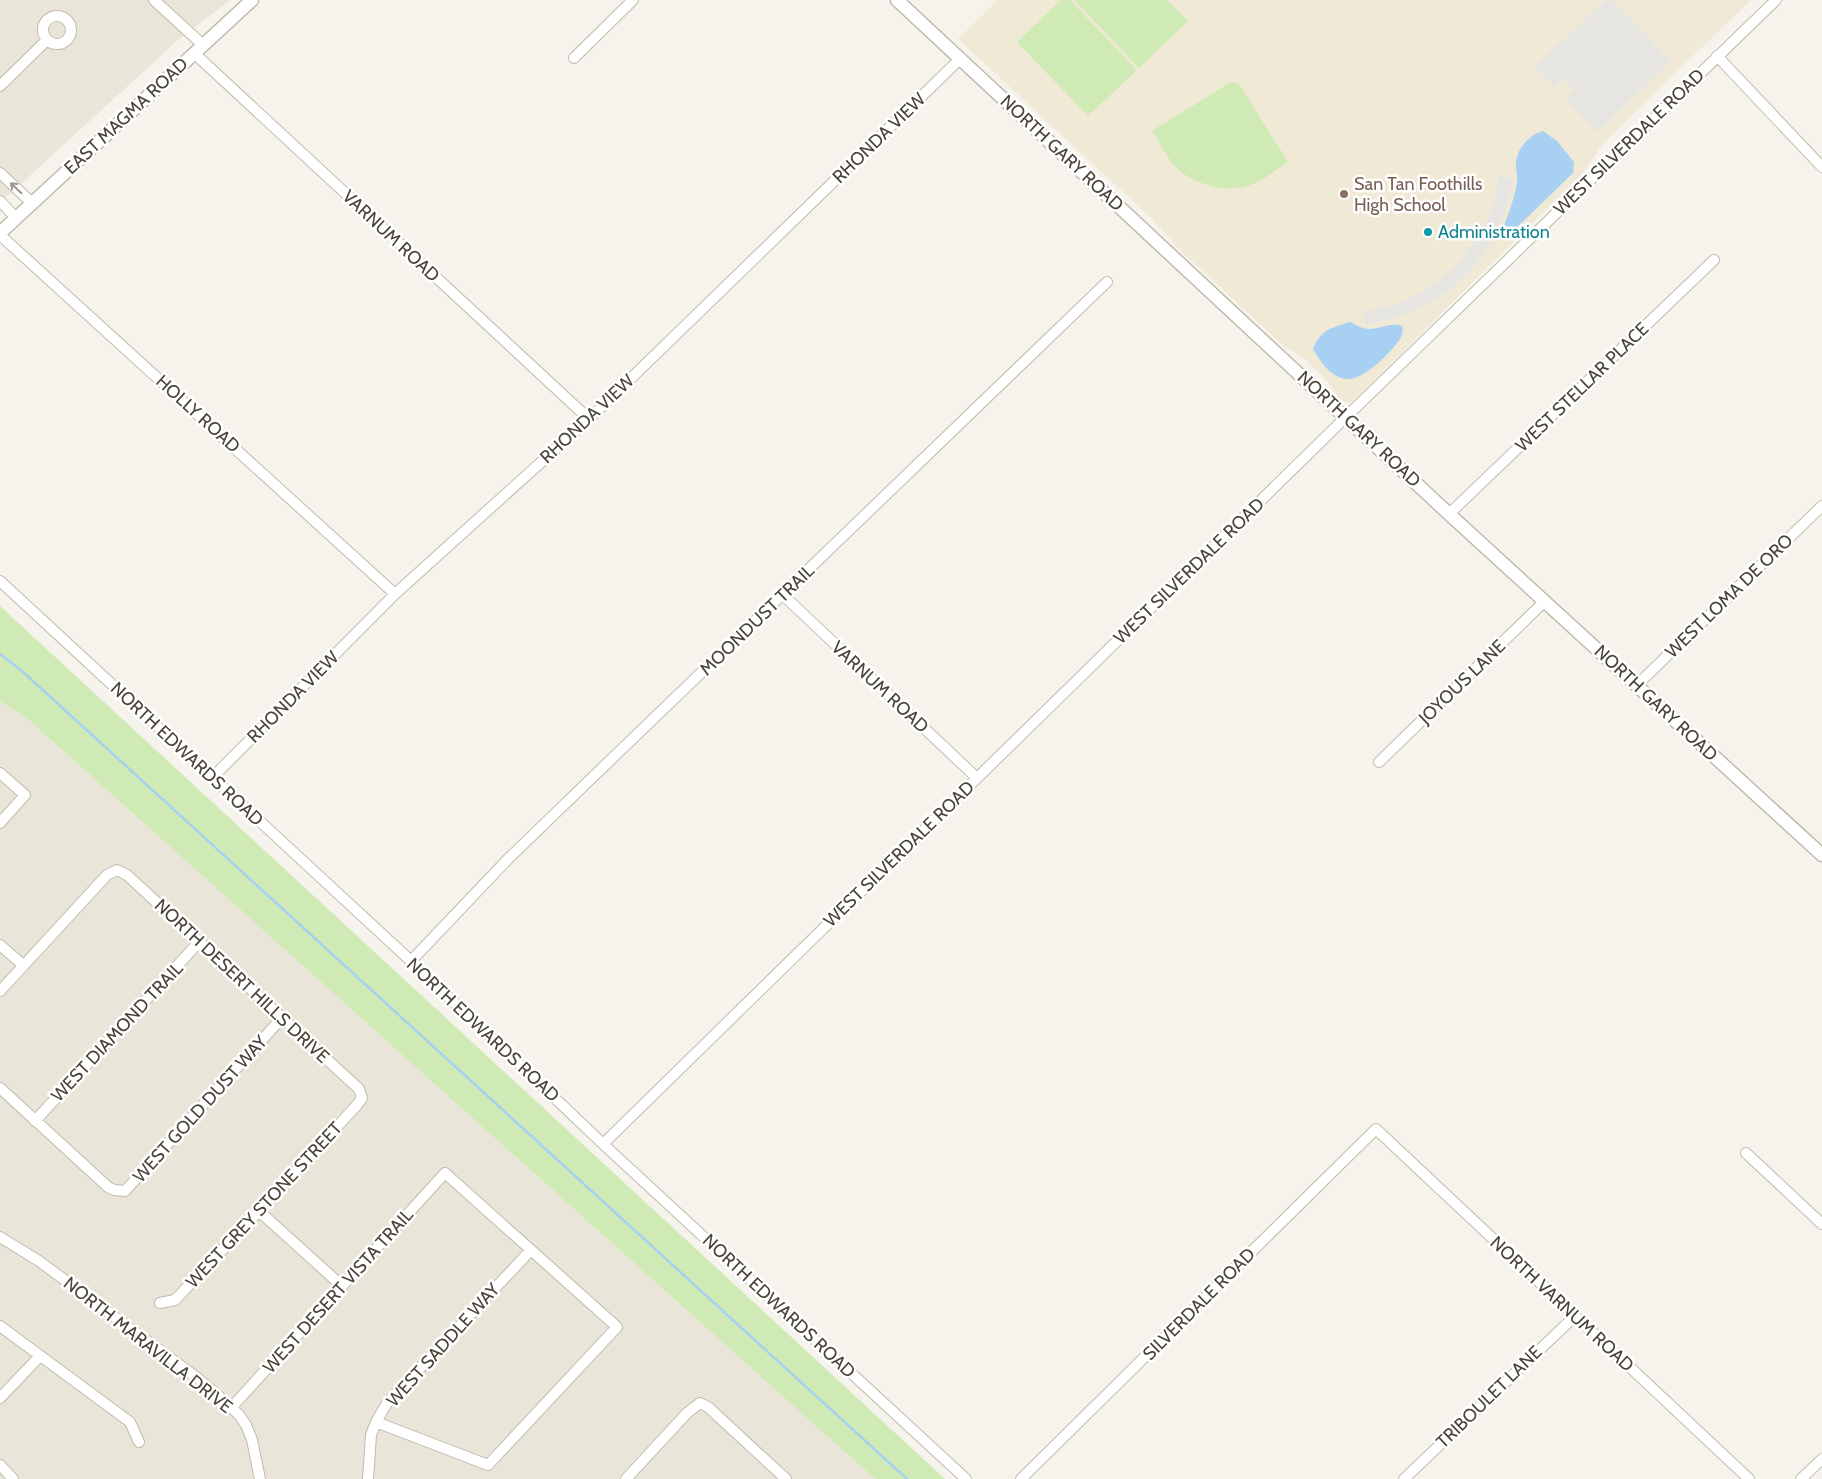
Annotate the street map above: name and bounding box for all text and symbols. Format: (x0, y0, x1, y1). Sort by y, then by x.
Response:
street label: EAST MAGMA ROAD (60, 53, 192, 179)
street label: WEST SILVERDALE ROAD (1549, 64, 1709, 220)
street label: RHONDA VIEW (828, 88, 930, 188)
street label: NORTH GARY ROAD (996, 90, 1128, 216)
place label: San Tan Foothills High School (1354, 173, 1482, 216)
one-way arrow (10, 182, 22, 194)
street label: VARNUM ROAD (338, 185, 444, 287)
marker: San Tan Foothills High School (1338, 188, 1350, 200)
place label: Administration (1438, 221, 1550, 243)
marker: Administration (1422, 226, 1434, 238)
street label: WEST STELLAR PLACE (1511, 318, 1653, 456)
street label: NORTH GARY ROAD (1293, 366, 1425, 492)
street label: HOLLY ROAD (151, 370, 245, 458)
street label: RHONDA VIEW (535, 370, 639, 468)
street label: WEST SILVERDALE ROAD (1109, 493, 1269, 649)
street label: WEST LOMA DE ORO (1661, 529, 1798, 663)
street label: MOONDUST TRAIL (695, 560, 819, 680)
street label: JOYOUS LANE (1413, 635, 1510, 729)
street label: VARNUM ROAD (827, 636, 933, 738)
street label: NORTH GARY ROAD (1590, 640, 1722, 766)
street label: RHONDA VIEW (243, 647, 343, 747)
street label: NORTH EDWARDS ROAD (106, 677, 268, 831)
street label: WEST SILVERDALE ROAD (819, 776, 979, 932)
street label: NORTH DESERT HILLS DRIVE (150, 894, 334, 1068)
street label: NORTH EDWARDS ROAD (402, 953, 564, 1107)
street label: WEST DIAMOND TRAIL (46, 957, 188, 1107)
street label: WEST GOLD DUST WAY (128, 1030, 272, 1187)
street label: WEST GREY STONE STREET (181, 1117, 347, 1293)
street label: WEST DESERT VISTA TRAIL (258, 1204, 418, 1378)
street label: NORTH EDWARDS ROAD (698, 1229, 860, 1383)
street label: NORTH VARNUM ROAD (1486, 1232, 1638, 1376)
street label: SILVERDALE ROAD (1138, 1243, 1260, 1365)
street label: NORTH MARAVILLA DRIVE (59, 1272, 237, 1418)
street label: WEST SADDLE WAY (382, 1278, 505, 1411)
street label: TRIBOULET LANE (1432, 1341, 1546, 1453)

